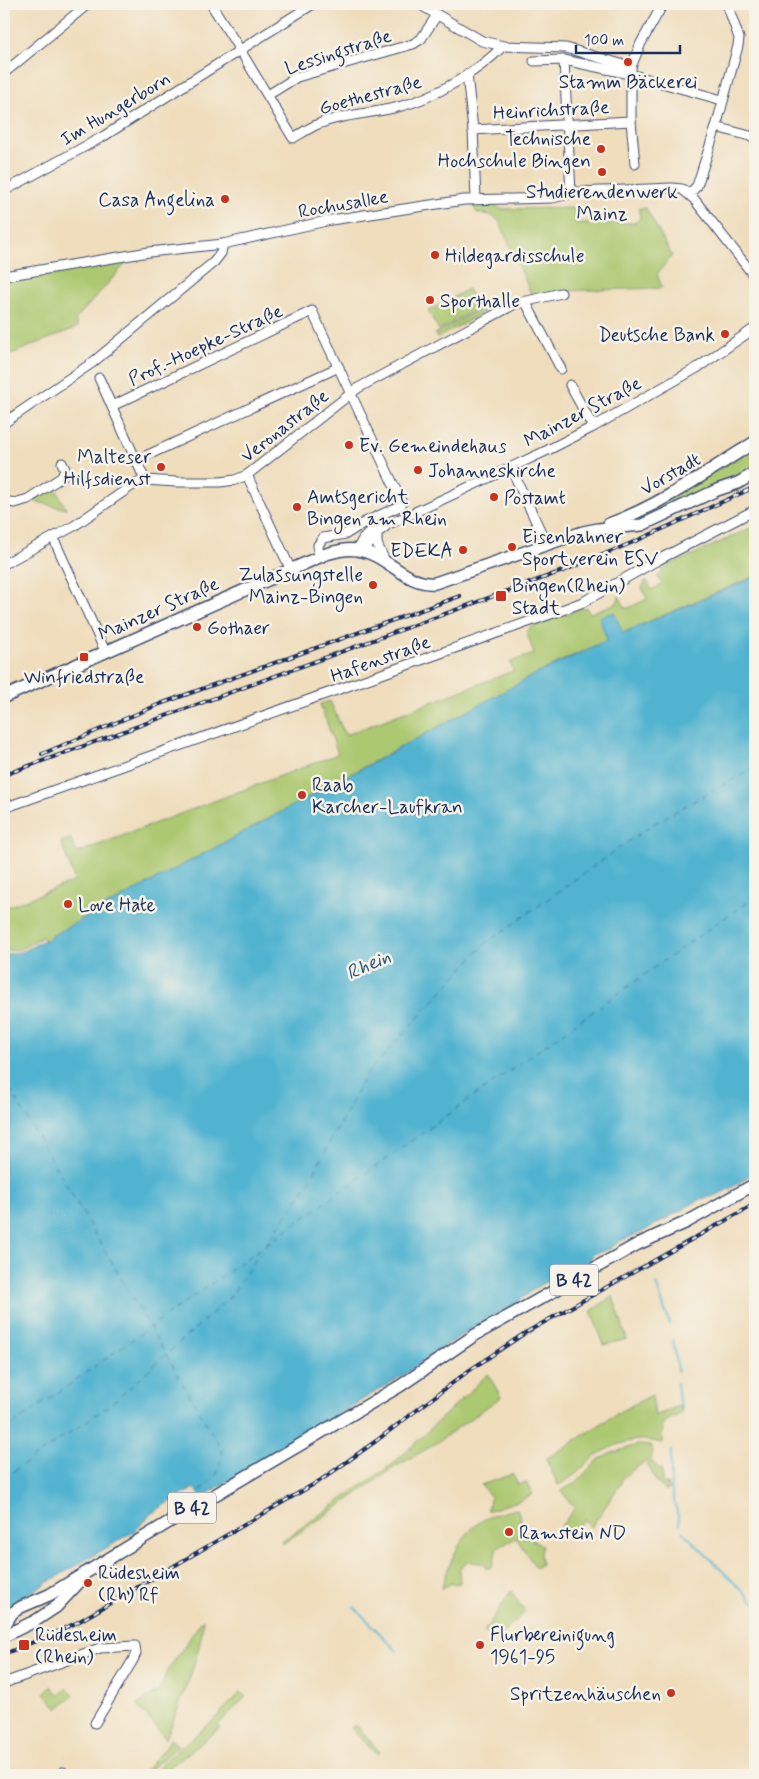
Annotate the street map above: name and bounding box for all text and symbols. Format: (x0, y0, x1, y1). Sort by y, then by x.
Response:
scale bar (576, 22, 680, 54)
street label: Lessingstraße (282, 23, 396, 84)
text: 100 m (584, 31, 624, 51)
marker: Stamm Bäckerei (622, 56, 634, 68)
street label: Im Hungerborn (56, 67, 176, 153)
street label: Goethestraße (316, 70, 424, 121)
place label: Stamm Bäckerei (559, 70, 697, 95)
street label: Heinrichstraße (492, 95, 610, 126)
place label: Technische Hochschule Bingen (438, 127, 591, 175)
marker: Technische Hochschule Bingen (595, 143, 607, 155)
marker: Studierendenwerk Mainz (596, 166, 608, 178)
place label: Studierendenwerk Mainz (526, 180, 678, 227)
street label: Rochusallee (296, 184, 390, 225)
place label: Casa Angelina (98, 188, 215, 216)
marker: Casa Angelina (219, 193, 231, 205)
place label: Hildegardisschule (445, 244, 584, 270)
marker: Hildegardisschule (429, 249, 441, 261)
place label: Sporthalle (440, 289, 520, 314)
marker: Sporthalle (424, 294, 436, 306)
street label: Prof.-Hoepke-Straße (124, 299, 287, 392)
place label: Deutsche Bank (598, 323, 715, 348)
marker: Deutsche Bank (719, 328, 731, 340)
street label: Mainzer Straße (520, 371, 646, 454)
street label: Veronastraße (236, 384, 334, 469)
place label: Ev. Gemeindehaus (359, 434, 507, 459)
marker: Ev. Gemeindehaus (343, 439, 355, 451)
place label: Malteser Hilfsdienst (64, 445, 151, 492)
street label: Vorstadt (636, 447, 706, 502)
place label: Johanneskirche (428, 459, 556, 484)
marker: Malteser Hilfsdienst (155, 461, 167, 473)
marker: Johanneskirche (412, 464, 424, 476)
place label: Amtsgericht Bingen am Rhein (307, 485, 447, 534)
place label: Postamt (504, 486, 566, 511)
marker: Postamt (488, 491, 500, 503)
marker: Amtsgericht Bingen am Rhein (291, 501, 303, 513)
place label: Eisenbahner Sportverein ESV (522, 525, 659, 572)
place label: EDEKA (390, 539, 453, 564)
marker: Eisenbahner Sportverein ESV (506, 541, 518, 553)
marker: EDEKA (457, 544, 469, 556)
place label: Zulassungstelle Mainz-Bingen (239, 563, 363, 612)
street label: Mainzer Straße (94, 572, 223, 647)
place label: Bingen(Rhein) Stadt (512, 574, 625, 621)
marker: Zulassungstelle Mainz-Bingen (367, 579, 379, 591)
marker: Bingen(Rhein) Stadt (494, 589, 508, 603)
place label: Gothaer (207, 616, 270, 641)
marker: Gothaer (191, 621, 203, 633)
street label: Hafenstraße (327, 630, 434, 689)
marker: Winfriedstraße (78, 651, 90, 663)
place label: Winfriedstraße (24, 665, 144, 690)
place label: Raab Karcher-Laufkran (312, 773, 463, 820)
marker: Raab Karcher-Laufkran (296, 789, 308, 801)
place label: Love Hate (78, 893, 155, 918)
marker: Love Hate (62, 898, 74, 910)
water label: Rhein (342, 943, 395, 987)
road number: B 42 (550, 1264, 598, 1296)
road number: B 42 (168, 1492, 216, 1524)
place label: Ramstein ND (519, 1521, 626, 1546)
marker: Ramstein ND (503, 1526, 515, 1538)
place label: Rüdesheim (Rh) Rf (98, 1561, 180, 1608)
marker: Rüdesheim (Rh) Rf (82, 1577, 94, 1589)
place label: Rüdesheim (Rhein) (35, 1623, 117, 1670)
place label: Flurbereinigung 1961-95 (490, 1623, 615, 1670)
marker: Rüdesheim (Rhein) (17, 1638, 31, 1652)
marker: Flurbereinigung 1961-95 (474, 1639, 486, 1651)
place label: Spritzenhäuschen (510, 1682, 661, 1707)
marker: Spritzenhäuschen (665, 1687, 677, 1699)

